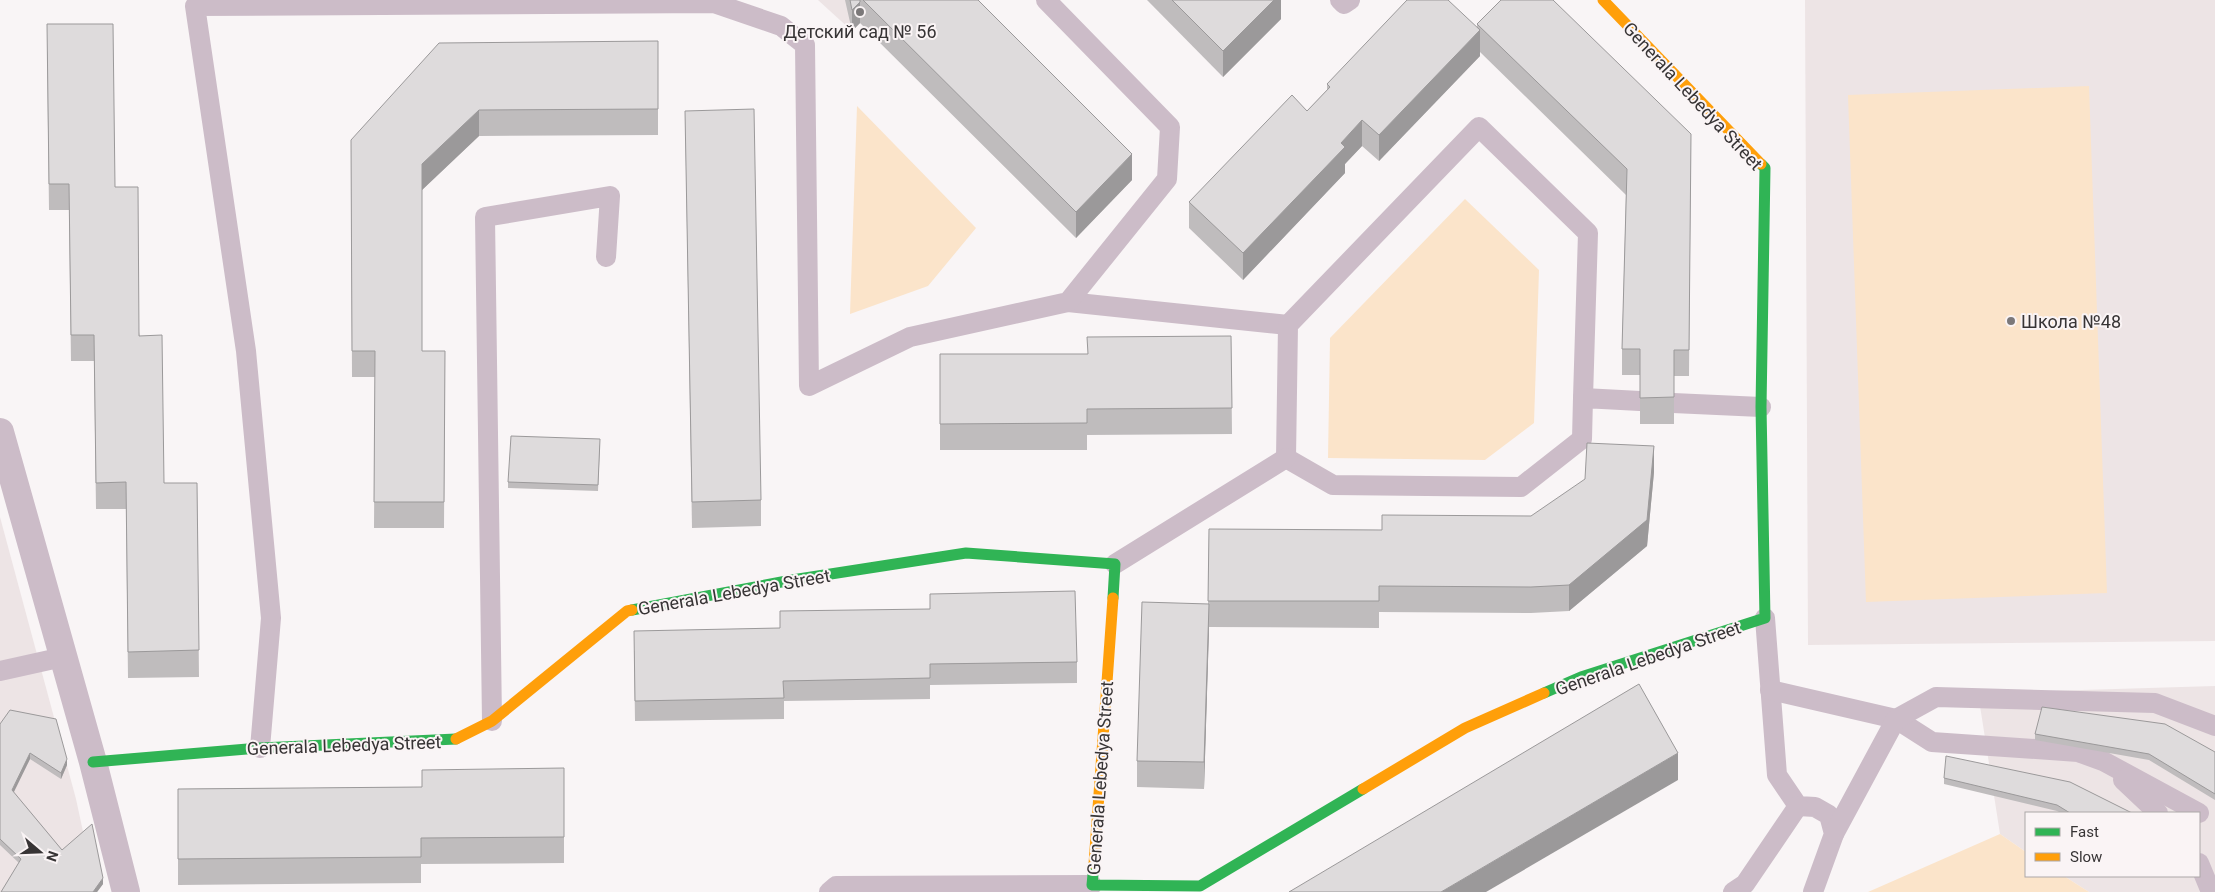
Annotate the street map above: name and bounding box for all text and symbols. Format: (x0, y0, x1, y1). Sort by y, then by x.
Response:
marker: Детский сад № 56 (854, 6, 866, 18)
street label: Generala Lebedya Street (1619, 18, 1767, 174)
place label: Детский сад № 56 (783, 21, 937, 42)
place label: Школа №48 (2021, 311, 2121, 332)
marker: Школа №48 (2005, 315, 2017, 327)
street label: Generala Lebedya Street (636, 565, 832, 619)
street label: Generala Lebedya Street (1553, 616, 1744, 700)
street label: Generala Lebedya Street (1083, 680, 1117, 876)
street label: Generala Lebedya Street (246, 731, 442, 759)
legend (2025, 812, 2200, 877)
text: Fast (2070, 823, 2099, 841)
north arrow (15, 827, 65, 877)
text: Slow (2070, 848, 2102, 866)
text: N (43, 849, 61, 864)

